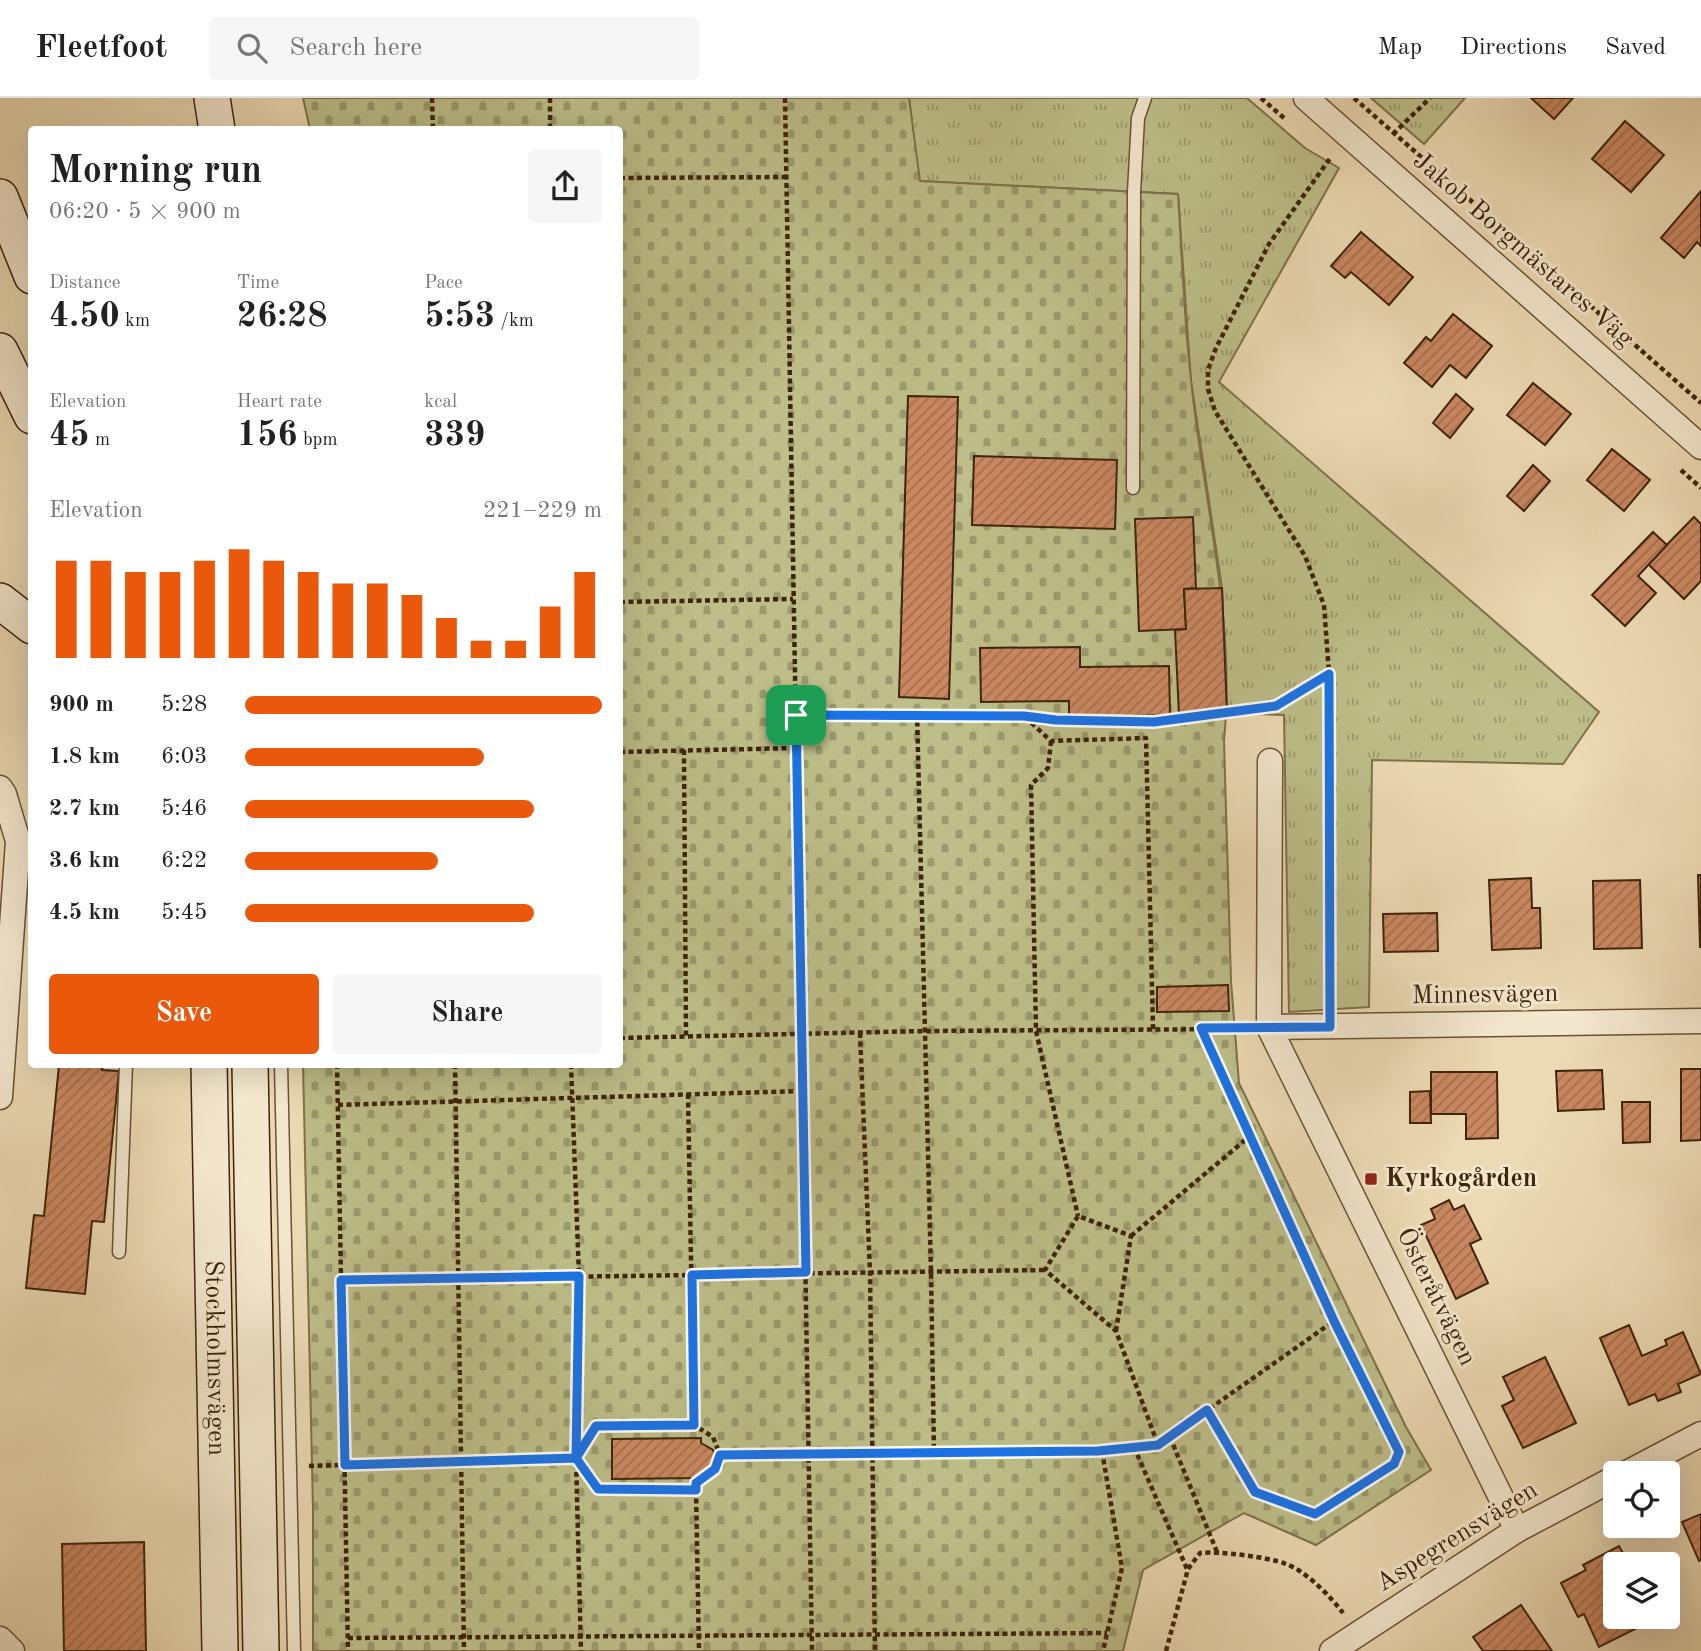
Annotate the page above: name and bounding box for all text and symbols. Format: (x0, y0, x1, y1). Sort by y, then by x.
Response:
search box (209, 17, 699, 80)
icon: search (233, 29, 271, 67)
text: Fleetfoot (35, 32, 167, 65)
text: Search here (289, 35, 422, 61)
text: Map (1378, 36, 1422, 60)
text: Directions (1460, 36, 1567, 60)
text: Saved (1605, 36, 1666, 60)
street label: Jakob Borgmästares Väg (1408, 147, 1638, 353)
button: share (528, 149, 602, 223)
text: Morning run (49, 153, 262, 191)
text: 06:20 · 5 × 900 m (49, 200, 241, 223)
text: Distance (49, 274, 121, 293)
text: Time (237, 274, 279, 293)
text: Pace (424, 274, 463, 293)
text: 4.50 (49, 299, 120, 334)
text: 26:28 (237, 299, 328, 334)
text: 5:53 (424, 299, 495, 334)
text: km (120, 312, 150, 331)
text: /km (495, 312, 534, 331)
text: Elevation (49, 393, 126, 412)
text: Heart rate (237, 393, 322, 412)
text: kcal (424, 393, 457, 412)
text: 45 (49, 418, 90, 453)
text: 156 (237, 418, 298, 453)
text: 339 (424, 418, 485, 453)
text: m (90, 431, 110, 450)
text: bpm (298, 431, 338, 450)
text: Elevation (49, 499, 143, 522)
text: 221–229 m (483, 499, 602, 522)
pin (766, 685, 826, 745)
text: 900 m (49, 693, 114, 716)
text: 5:28 (161, 693, 207, 716)
icon: arrive (777, 696, 815, 734)
text: 1.8 km (49, 745, 120, 768)
text: 6:03 (161, 745, 207, 768)
text: 2.7 km (49, 797, 120, 820)
text: 5:46 (161, 797, 207, 820)
text: 3.6 km (49, 849, 120, 872)
text: 6:22 (161, 849, 207, 872)
text: 4.5 km (49, 901, 120, 924)
text: 5:45 (161, 901, 207, 924)
button: Save (49, 974, 319, 1054)
button: Share (333, 974, 602, 1054)
street label: Minnesvägen (1411, 981, 1559, 1009)
place label: Kyrkogården (1385, 1166, 1537, 1192)
marker: Kyrkogården (1363, 1171, 1379, 1187)
street label: Österåtvägen (1391, 1222, 1484, 1370)
street label: Stockholmsvägen (200, 1260, 229, 1456)
map controls (1603, 1461, 1680, 1629)
button: locate (1603, 1461, 1680, 1538)
street label: Aspegrensvägen (1372, 1477, 1542, 1597)
button: layers (1603, 1552, 1680, 1629)

